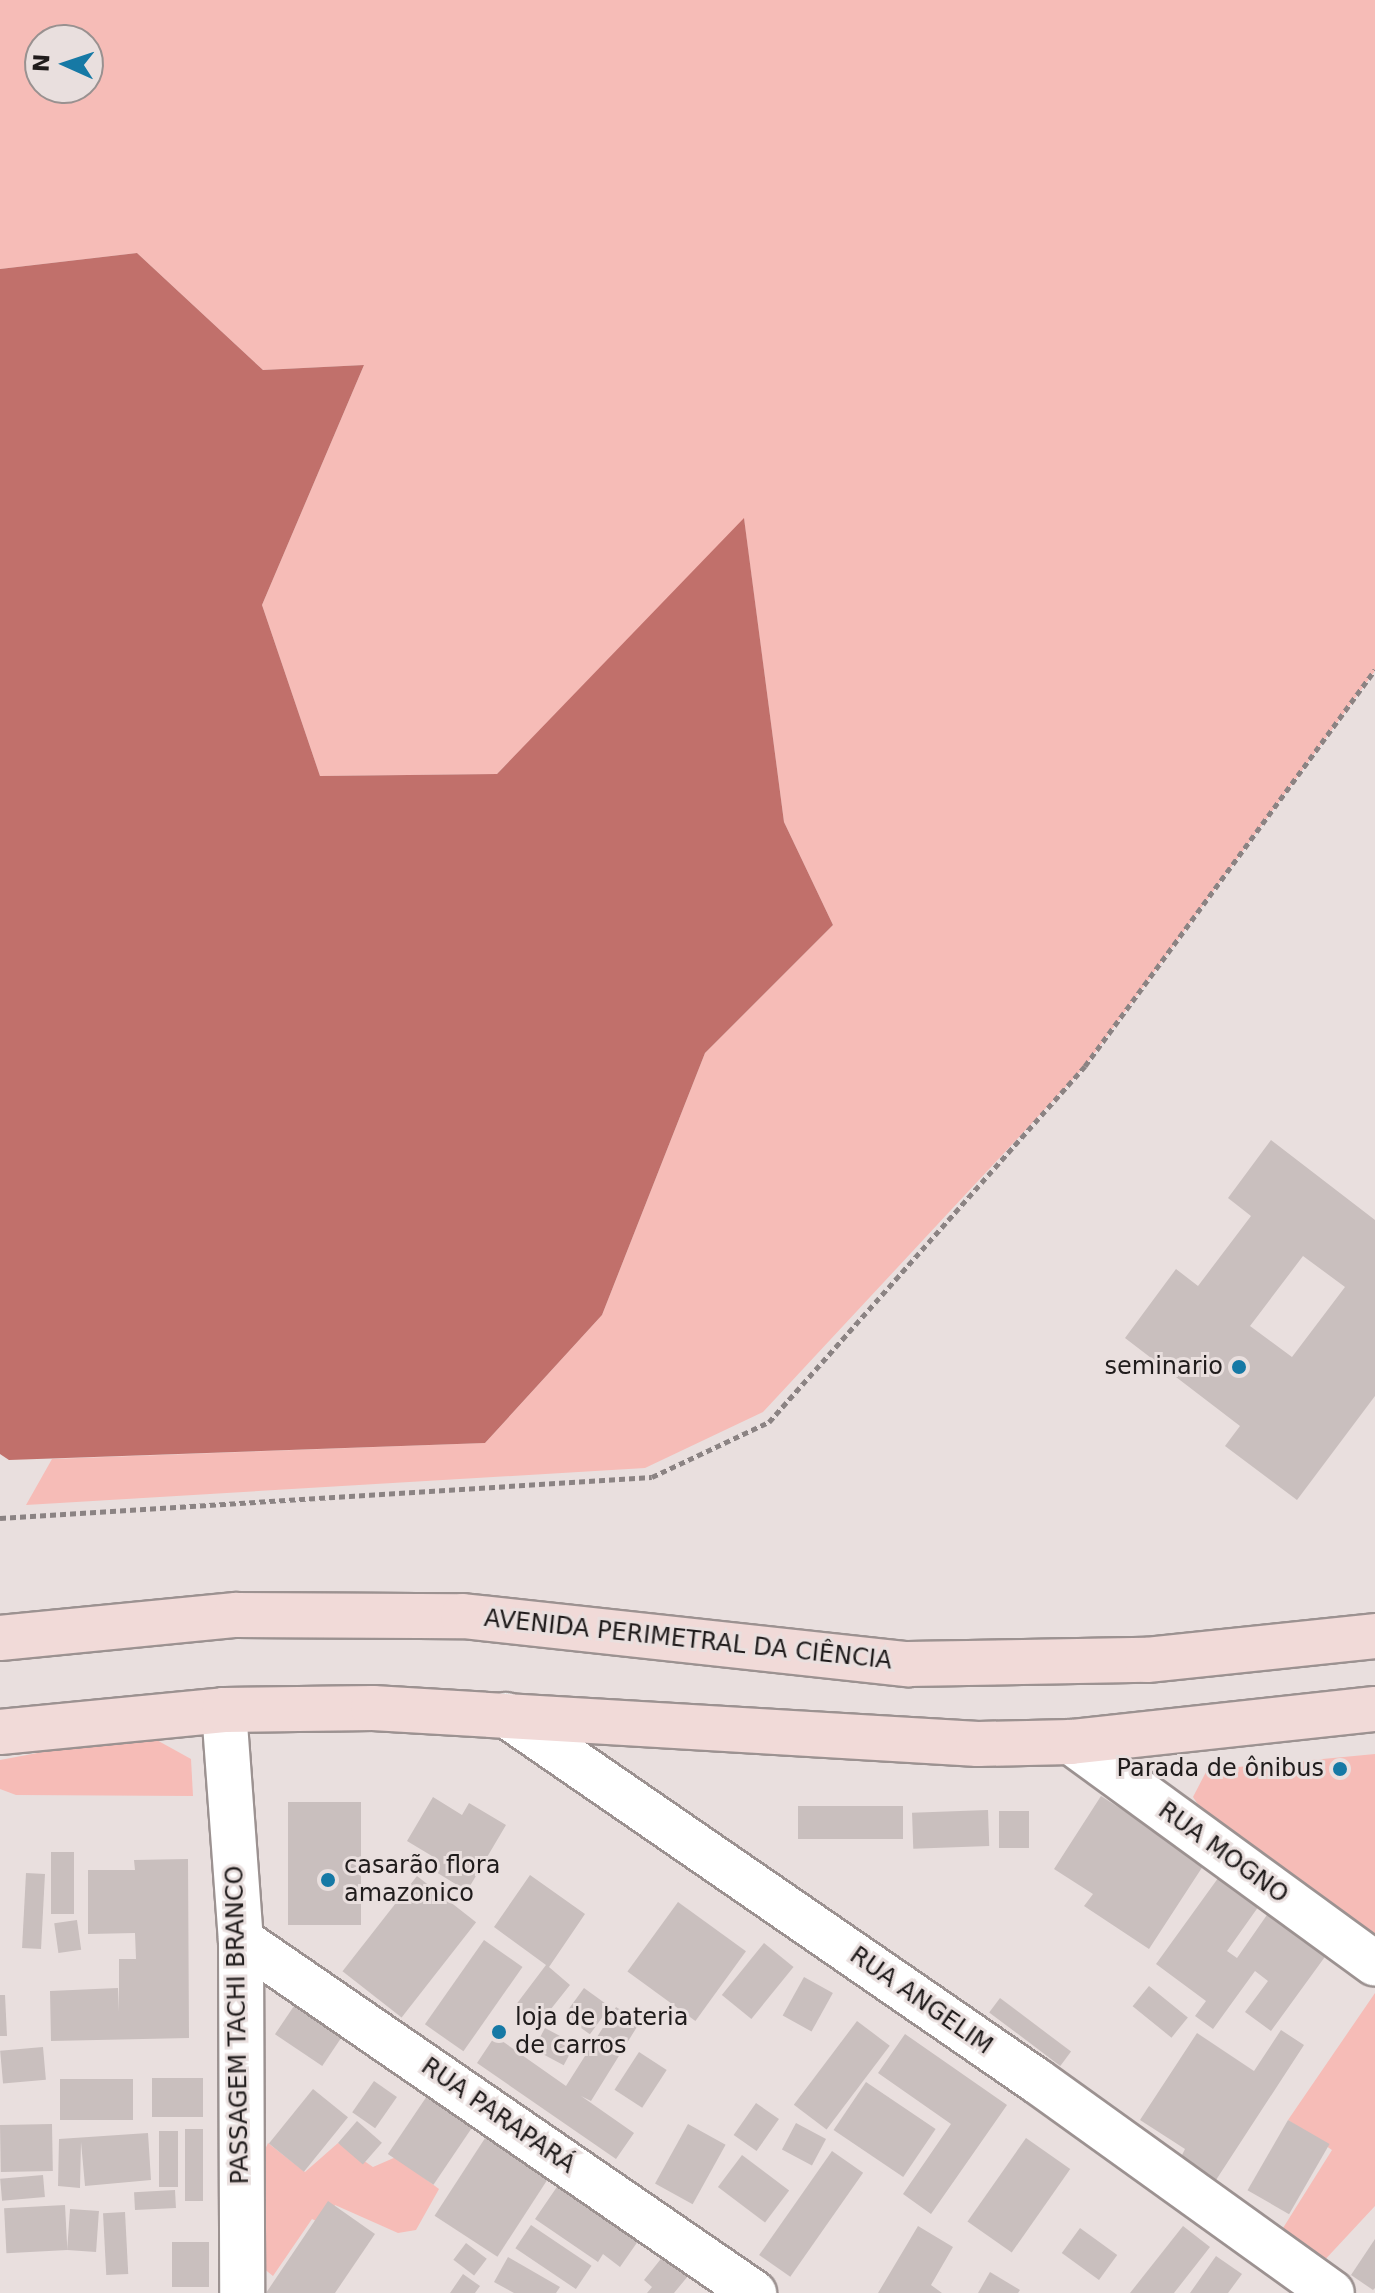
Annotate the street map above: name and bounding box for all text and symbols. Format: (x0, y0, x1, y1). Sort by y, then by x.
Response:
north arrow (24, 24, 104, 104)
text: N (29, 53, 54, 73)
place label: seminario (1105, 1353, 1223, 1381)
marker: seminario (1230, 1358, 1248, 1376)
street label: AVENIDA PERIMETRAL DA CIÊNCIA (483, 1604, 893, 1676)
place label: Parada de ônibus (1117, 1755, 1324, 1783)
marker: Parada de ônibus (1331, 1760, 1349, 1778)
street label: RUA MOGNO (1153, 1796, 1293, 1910)
place label: casarão flora amazonico (344, 1852, 500, 1908)
street label: PASSAGEM TACHI BRANCO (221, 1865, 255, 2185)
marker: casarão flora amazonico (319, 1871, 337, 1889)
street label: RUA ANGELIM (844, 1941, 998, 2061)
place label: loja de bateria de carros (515, 2004, 688, 2060)
marker: loja de bateria de carros (490, 2023, 508, 2041)
street label: RUA PARAPARÁ (416, 2052, 580, 2180)

